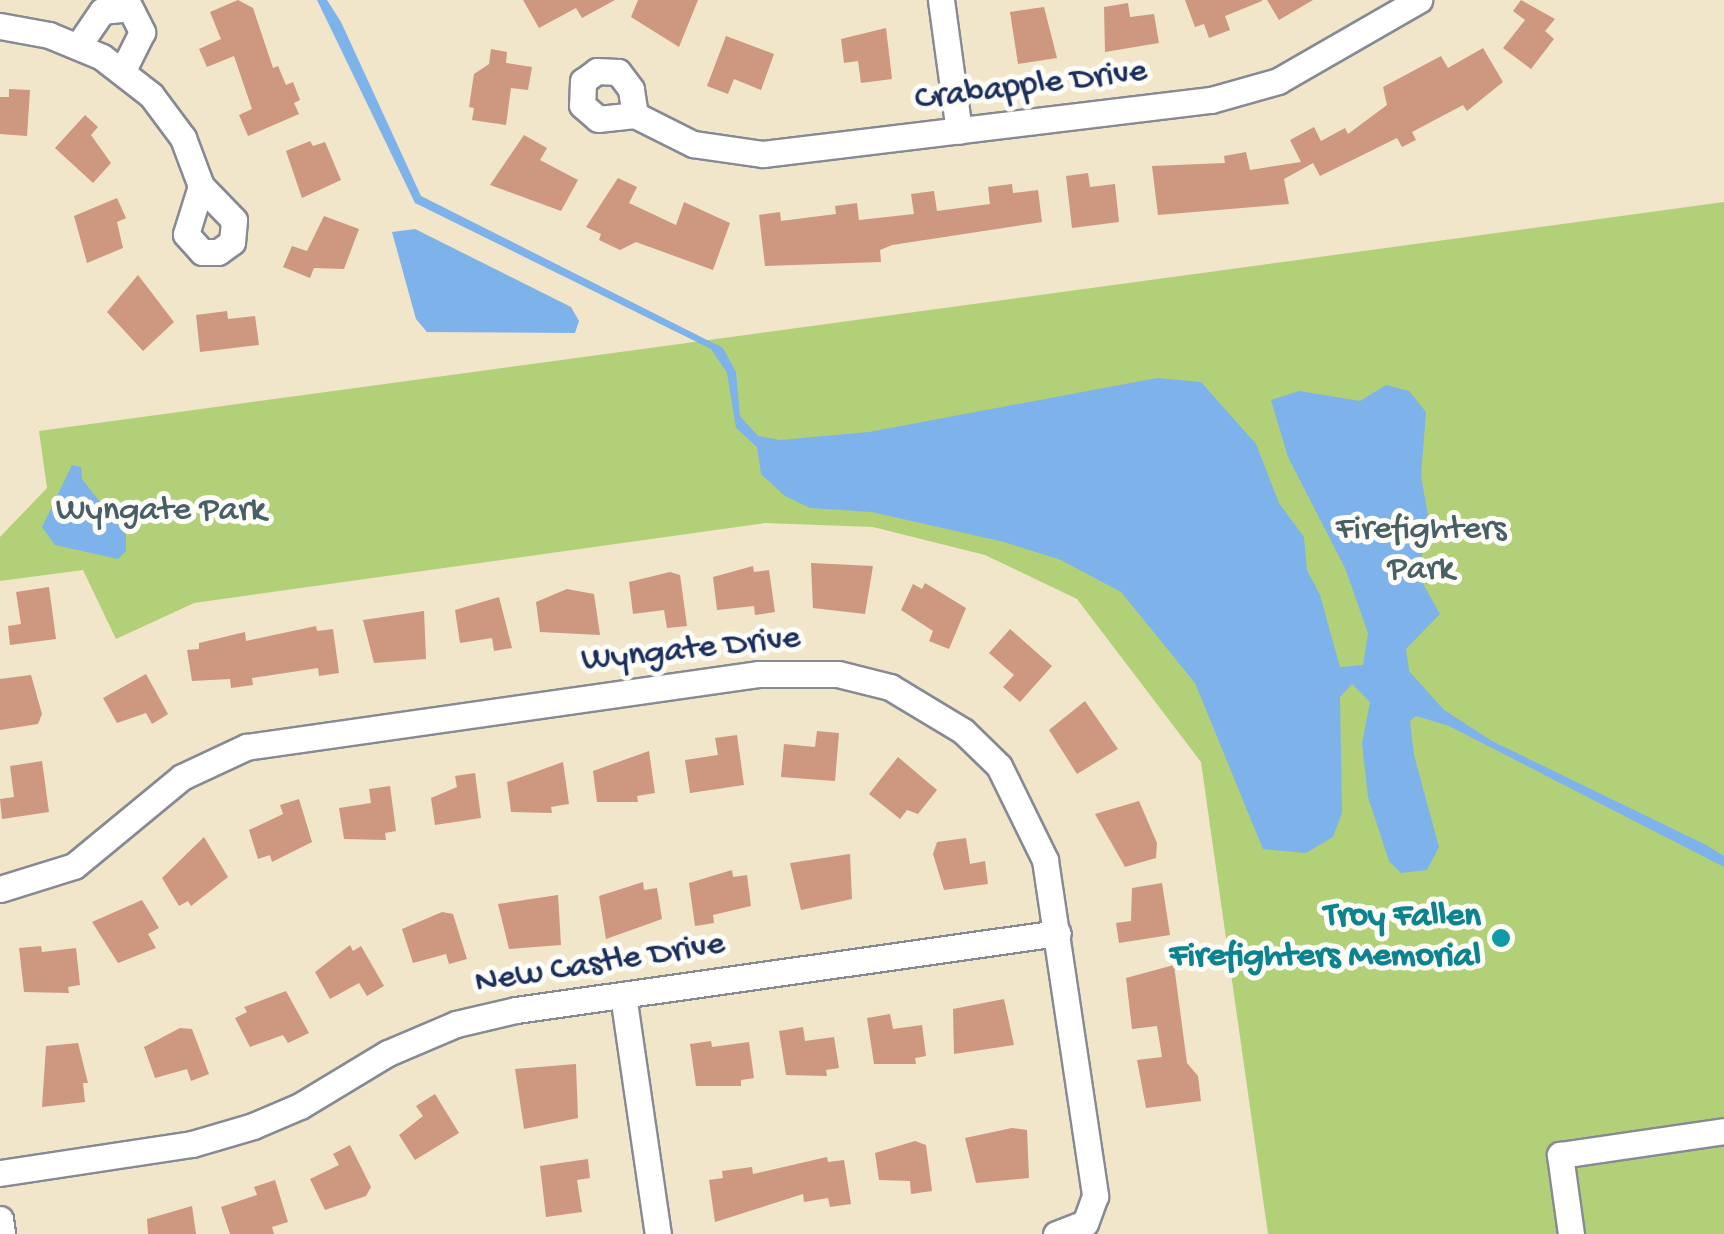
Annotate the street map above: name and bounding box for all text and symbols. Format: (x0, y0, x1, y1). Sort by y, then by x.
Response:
street label: Crabapple Drive (913, 52, 1149, 122)
park label: Wyngate Park (56, 491, 266, 533)
park label: Firefighters Park (1336, 510, 1506, 592)
street label: Wyngate Drive (579, 619, 803, 683)
place label: Troy Fallen Firefighters Memorial (1170, 897, 1481, 979)
street label: New Castle Drive (472, 925, 728, 1005)
marker: Troy Fallen Firefighters Memorial (1490, 927, 1512, 949)

